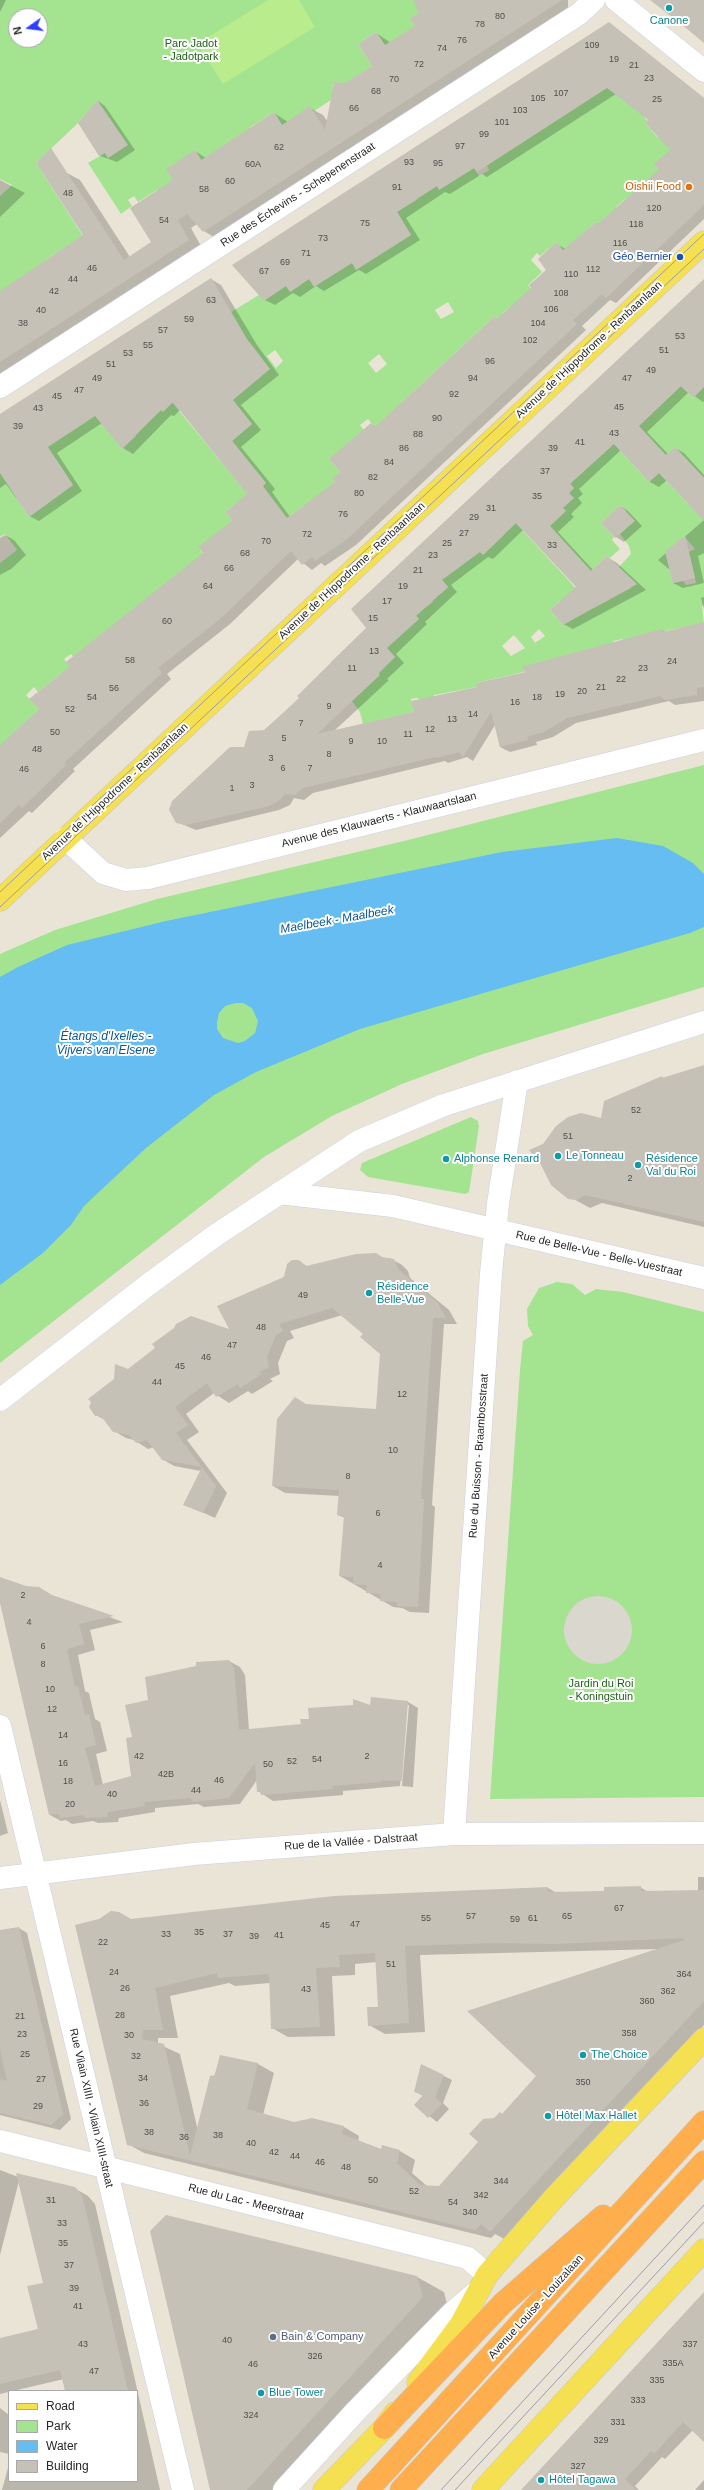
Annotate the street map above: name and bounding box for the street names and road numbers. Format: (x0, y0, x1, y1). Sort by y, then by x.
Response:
street label: Rue des Échevins - Schepenenstraat (218, 140, 378, 250)
street label: Avenue de l'Hippodrome - Renbaanlaan (513, 279, 665, 421)
street label: Avenue de l'Hippodrome - Renbaanlaan (276, 500, 428, 642)
street label: Avenue de l'Hippodrome - Renbaanlaan (39, 721, 191, 863)
street label: Avenue des Klauwaerts - Klauwaartslaan (280, 789, 478, 851)
street label: Rue de Belle-Vue - Belle-Vuestraat (515, 1228, 683, 1280)
street label: Rue du Buisson - Braambosstraat (467, 1373, 491, 1539)
street label: Rue de la Vallée - Dalstraat (284, 1831, 418, 1853)
street label: Rue Vilain XIIII - Vilain XIIII-straat (66, 2027, 116, 2189)
street label: Rue du Lac - Meerstraat (187, 2181, 305, 2223)
street label: Avenue Louise - Louizalaan (486, 2252, 586, 2362)

